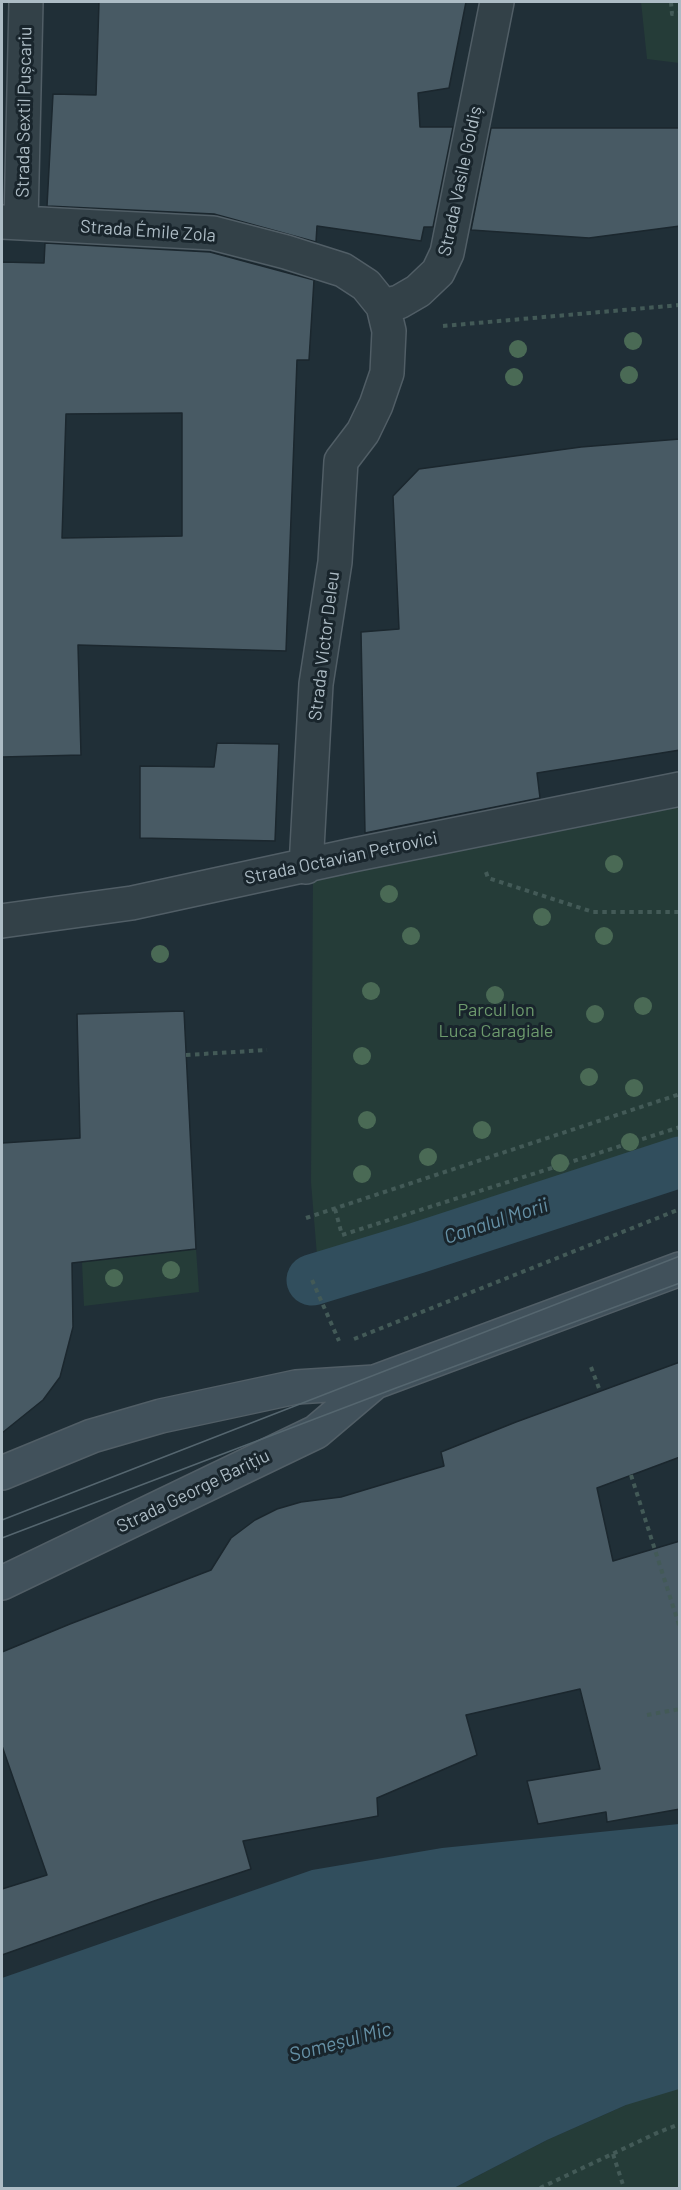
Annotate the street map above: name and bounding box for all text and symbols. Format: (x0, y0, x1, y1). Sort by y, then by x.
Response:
street label: Strada Sextil Pușcariu (12, 26, 36, 198)
street label: Strada Vasile Goldiș (434, 104, 486, 258)
street label: Strada Émile Zola (79, 215, 217, 247)
street label: Strada Victor Deleu (304, 570, 344, 722)
street label: Strada Octavian Petrovici (243, 827, 439, 889)
park label: Parcul Ion Luca Caragiale (439, 999, 553, 1042)
water label: Canalul Morii (441, 1193, 551, 1249)
street label: Strada George Barițiu (113, 1445, 273, 1537)
water label: Someșul Mic (286, 2017, 394, 2067)

